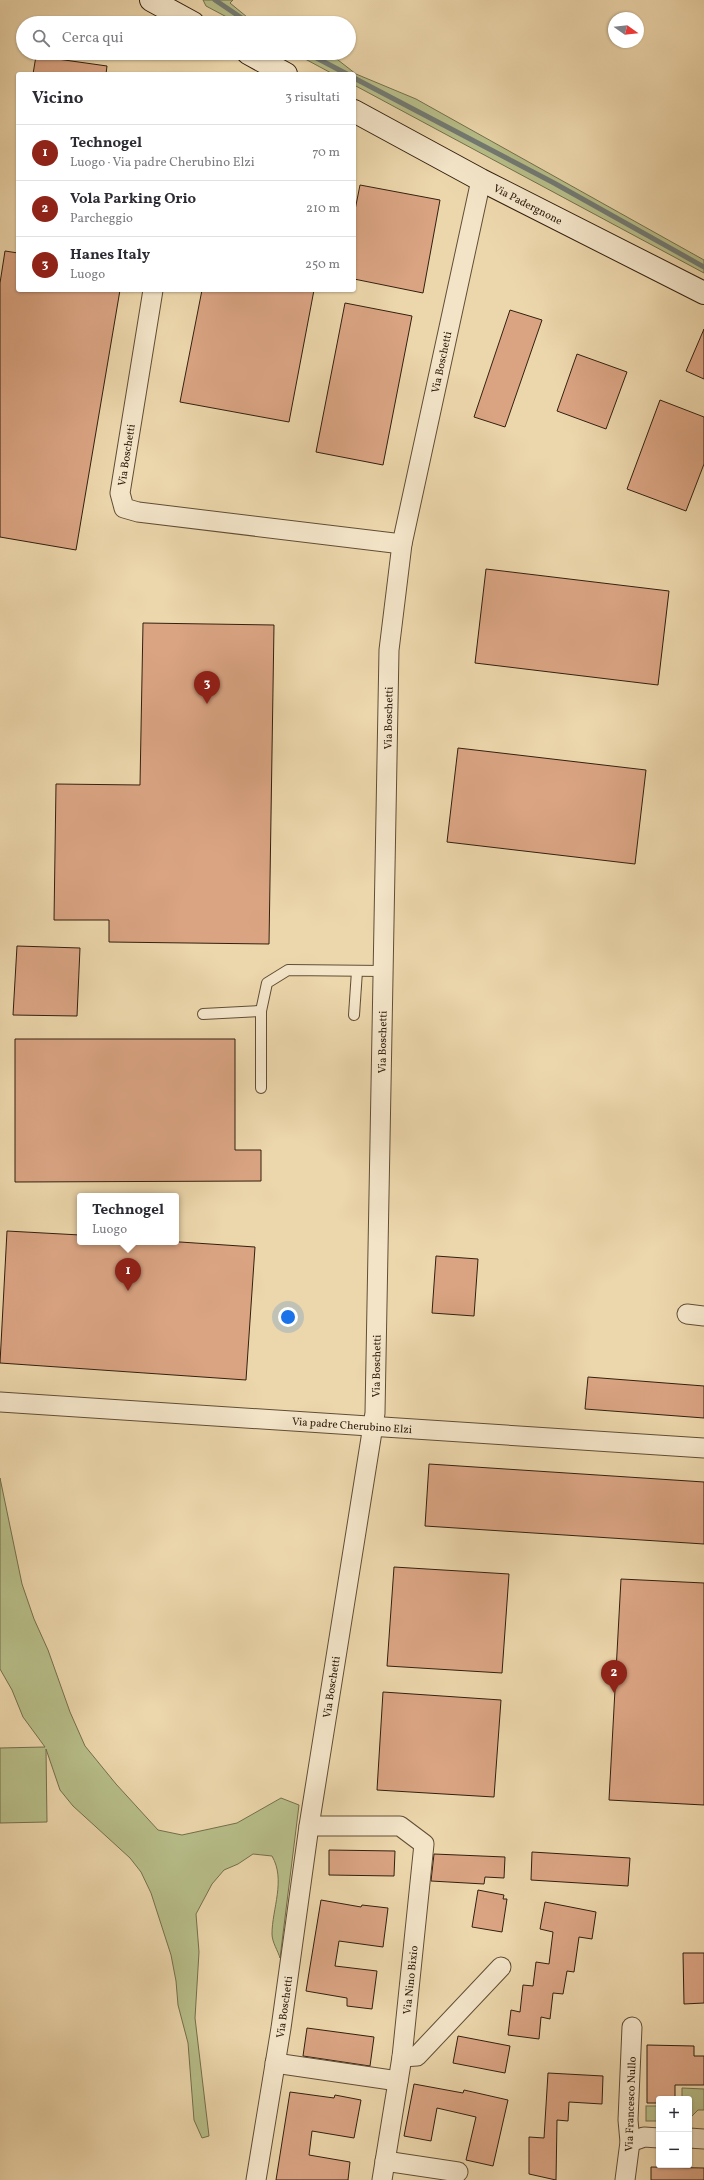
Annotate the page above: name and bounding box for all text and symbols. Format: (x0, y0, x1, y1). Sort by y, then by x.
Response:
north arrow (608, 12, 644, 48)
search box (16, 16, 356, 60)
icon: search (30, 27, 52, 49)
text: Cerca qui (62, 28, 124, 49)
text: Vicino (32, 87, 83, 110)
text: 3 risultati (285, 89, 340, 107)
text: Technogel (70, 133, 142, 154)
text: 1 (42, 144, 48, 162)
text: 70 m (312, 144, 340, 162)
text: Luogo · Via padre Cherubino Elzi (70, 154, 255, 172)
street label: Via Padergnone (490, 181, 564, 229)
text: Vola Parking Orio (70, 189, 196, 210)
text: 2 (42, 200, 48, 218)
text: 210 m (306, 200, 340, 218)
text: Parcheggio (70, 210, 133, 228)
text: Hanes Italy (70, 245, 150, 266)
text: 3 (42, 256, 48, 274)
text: 250 m (305, 256, 340, 274)
text: Luogo (70, 266, 105, 284)
street label: Via Boschetti (429, 330, 456, 395)
street label: Via Boschetti (115, 423, 140, 487)
pin: 3 (194, 671, 220, 704)
street label: Via Boschetti (381, 687, 398, 750)
street label: Via Boschetti (375, 1011, 392, 1074)
popup (77, 1193, 179, 1245)
text: Technogel (92, 1200, 164, 1221)
text: Luogo (92, 1221, 127, 1239)
pin: 1 (115, 1258, 141, 1291)
your location (278, 1307, 298, 1327)
street label: Via Boschetti (369, 1335, 386, 1398)
street label: Via padre Cherubino Elzi (291, 1415, 412, 1438)
street label: Via Boschetti (320, 1655, 345, 1719)
pin: 2 (601, 1660, 627, 1693)
street label: Via Nino Bixio (400, 1945, 423, 2015)
street label: Via Boschetti (274, 1975, 297, 2039)
street label: Via Francesco Nullo (622, 2056, 641, 2152)
map controls (656, 2096, 692, 2168)
button: + (656, 2096, 692, 2132)
button: − (656, 2132, 692, 2168)

